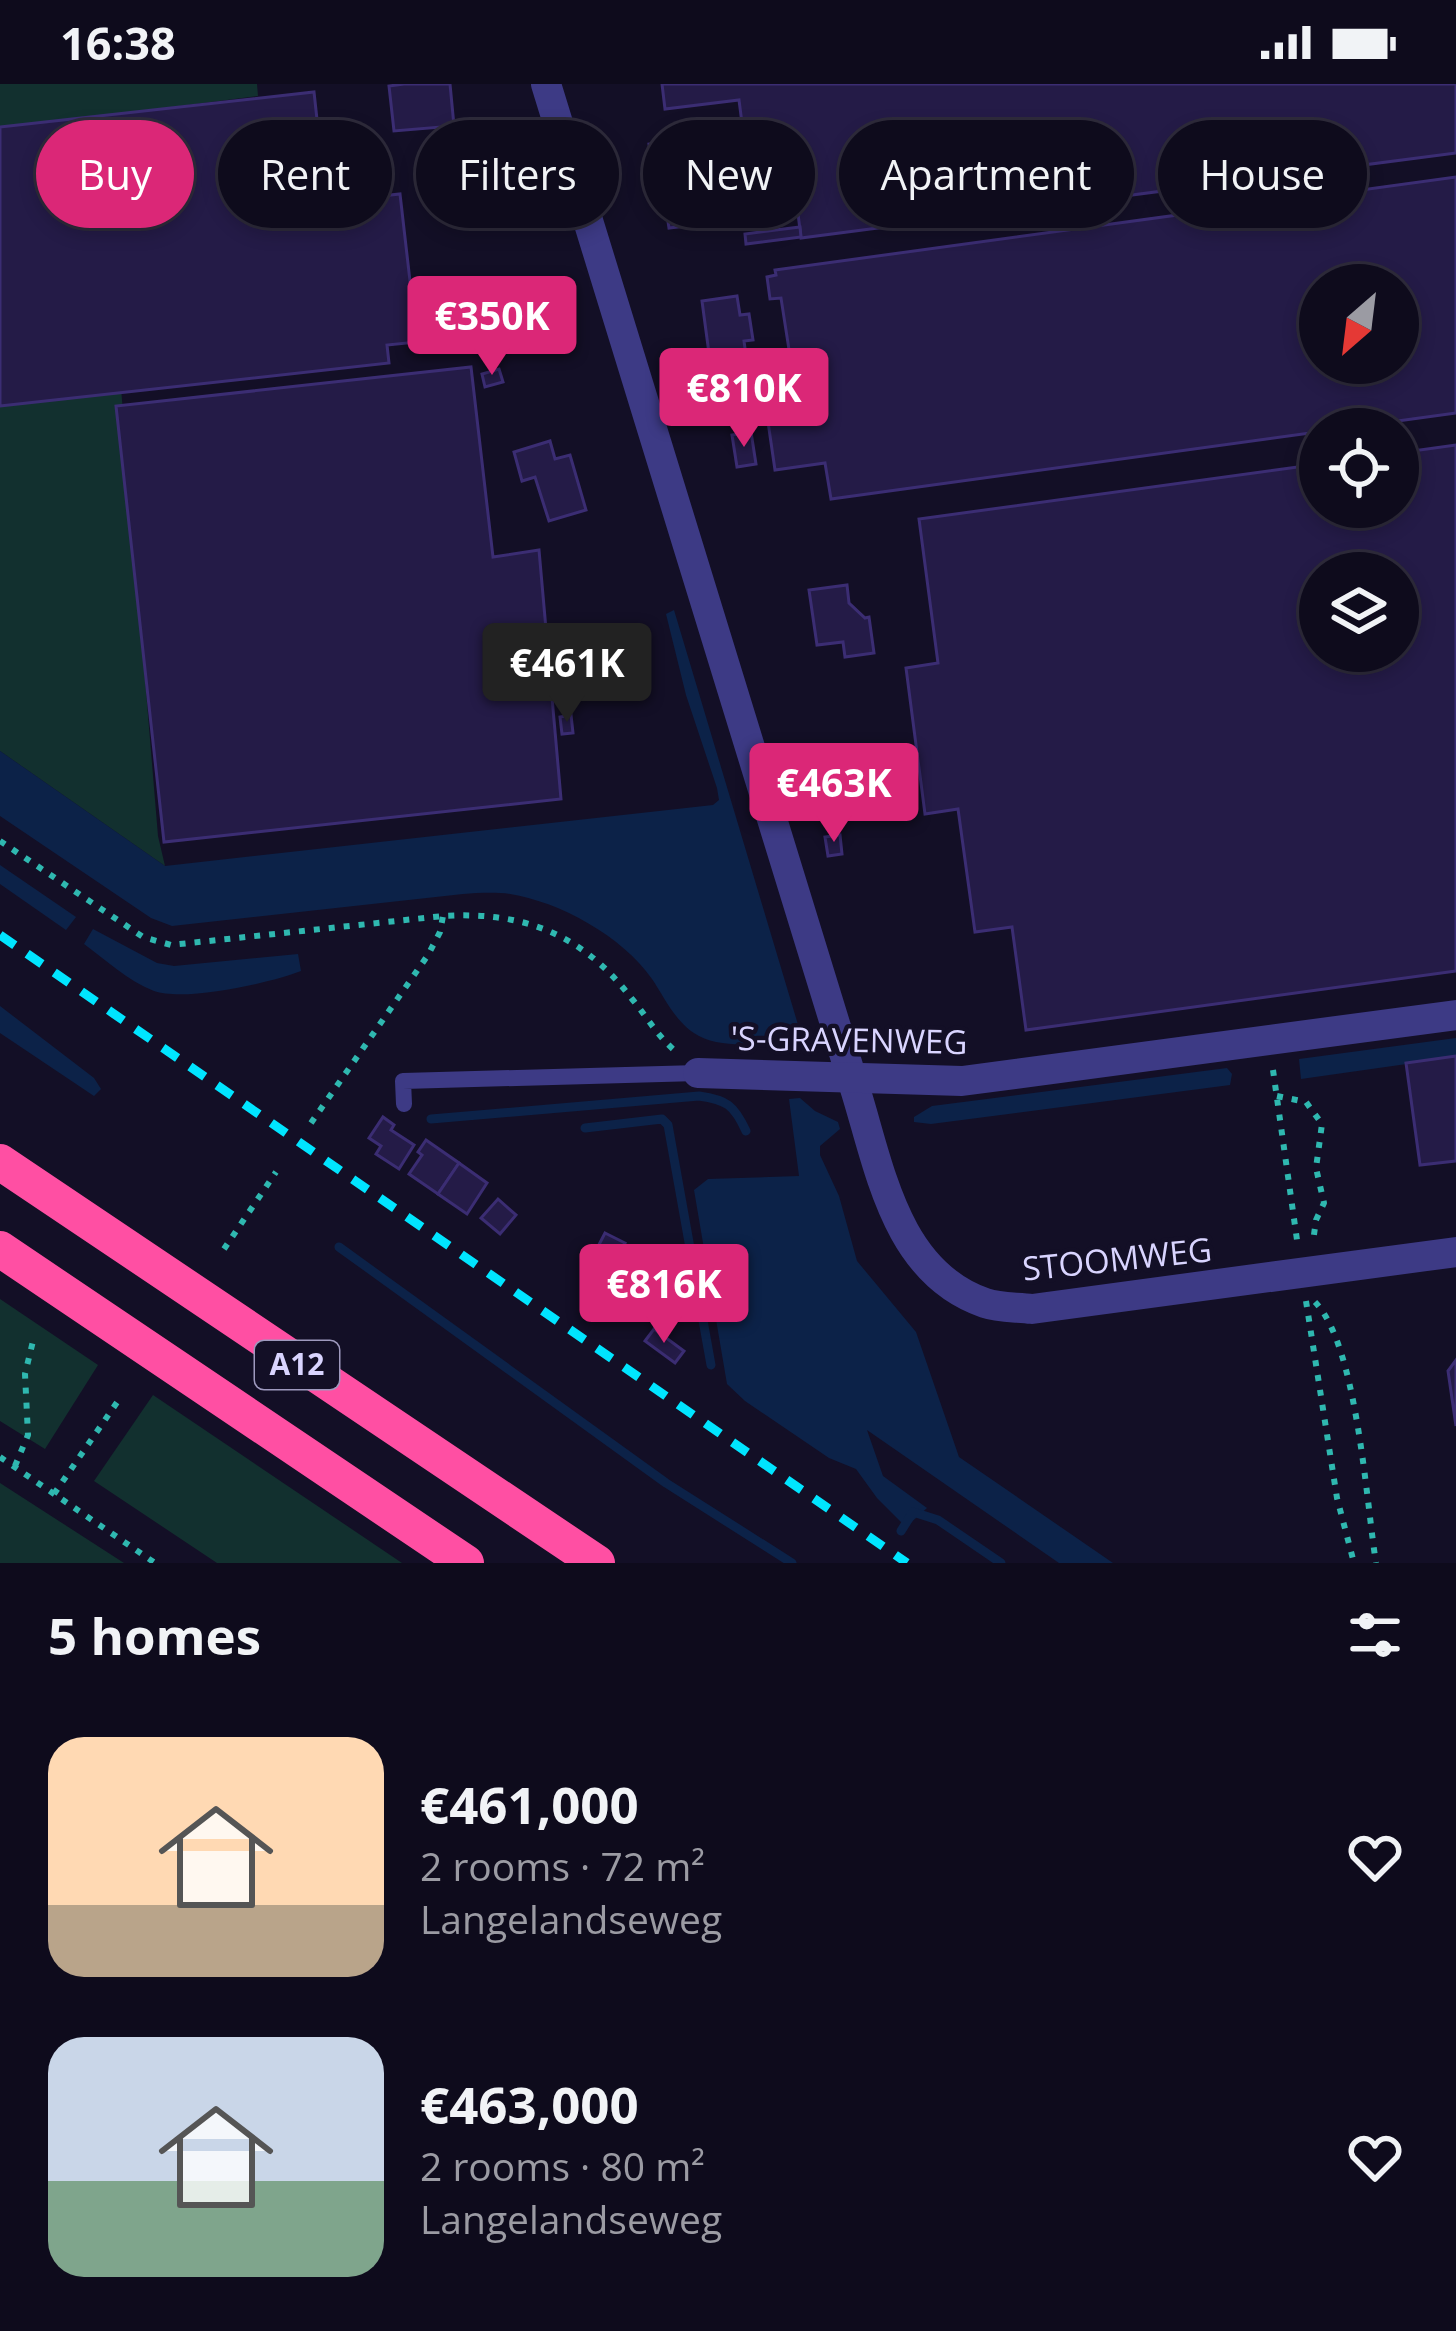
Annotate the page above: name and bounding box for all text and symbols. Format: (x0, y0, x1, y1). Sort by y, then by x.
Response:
text: 16:38 (60, 12, 176, 73)
chip: Buy (36, 120, 194, 228)
chip: Rent (218, 120, 392, 228)
chip: Filters (416, 120, 619, 228)
chip: New (643, 120, 815, 228)
chip: Apartment (839, 120, 1134, 228)
chip: House (1158, 120, 1367, 228)
north arrow (1299, 264, 1419, 384)
map controls (1299, 264, 1419, 672)
pin: €350K (408, 276, 576, 378)
text: €350K (434, 288, 550, 341)
pin: €810K (660, 348, 828, 450)
text: €810K (686, 360, 802, 413)
button: locate (1299, 408, 1419, 528)
button: layers (1299, 552, 1419, 672)
pin: €461K (483, 623, 651, 725)
text: €461K (509, 635, 625, 688)
pin: €463K (750, 743, 918, 845)
text: €463K (776, 755, 892, 808)
street label: 'S-GRAVENWEG (730, 1015, 968, 1064)
street label: STOOMWEG (1020, 1226, 1214, 1291)
pin: €816K (580, 1244, 748, 1346)
text: €816K (606, 1256, 722, 1309)
road number: A12 (255, 1341, 339, 1389)
text: 5 homes (48, 1600, 261, 1670)
icon: filters (1342, 1602, 1408, 1668)
text: €461,000 (420, 1769, 639, 1839)
icon: home (144, 1785, 288, 1929)
icon: heart (1342, 1824, 1408, 1890)
text: 2 rooms · 72 m² (420, 1839, 705, 1892)
text: Langelandseweg (420, 1892, 722, 1945)
text: €463,000 (420, 2069, 639, 2139)
icon: home (144, 2085, 288, 2229)
icon: heart (1342, 2124, 1408, 2190)
text: 2 rooms · 80 m² (420, 2139, 705, 2192)
text: Langelandseweg (420, 2192, 722, 2245)

